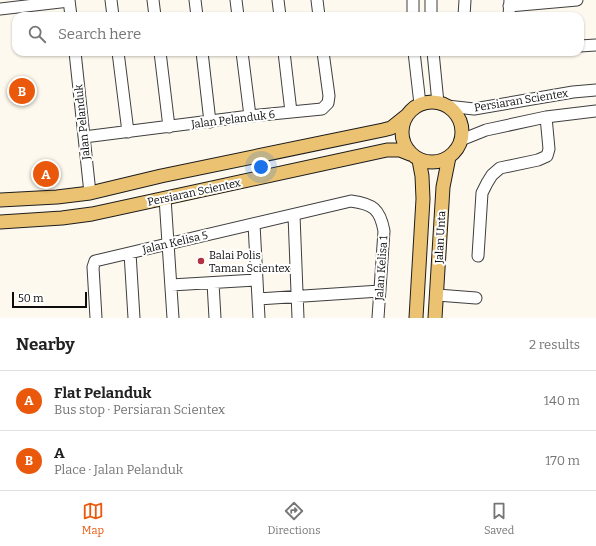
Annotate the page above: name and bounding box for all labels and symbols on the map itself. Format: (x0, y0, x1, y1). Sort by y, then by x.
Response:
pin: B (9, 76, 35, 106)
street label: Jalan Pelanduk (72, 83, 93, 161)
street label: Persiaran Scientex (473, 87, 569, 114)
street label: Jalan Pelanduk 6 (189, 108, 276, 131)
your location (251, 157, 271, 177)
pin: A (33, 159, 59, 189)
street label: Persiaran Scientex (146, 176, 242, 209)
street label: Jalan Unta (433, 210, 448, 265)
street label: Jalan Kelisa 5 (140, 229, 209, 257)
street label: Jalan Kelisa 1 (373, 234, 390, 302)
place label: Balai Polis Taman Scientex (209, 249, 290, 275)
marker: Balai Polis Taman Scientex (196, 256, 206, 266)
scale bar (12, 290, 87, 309)

